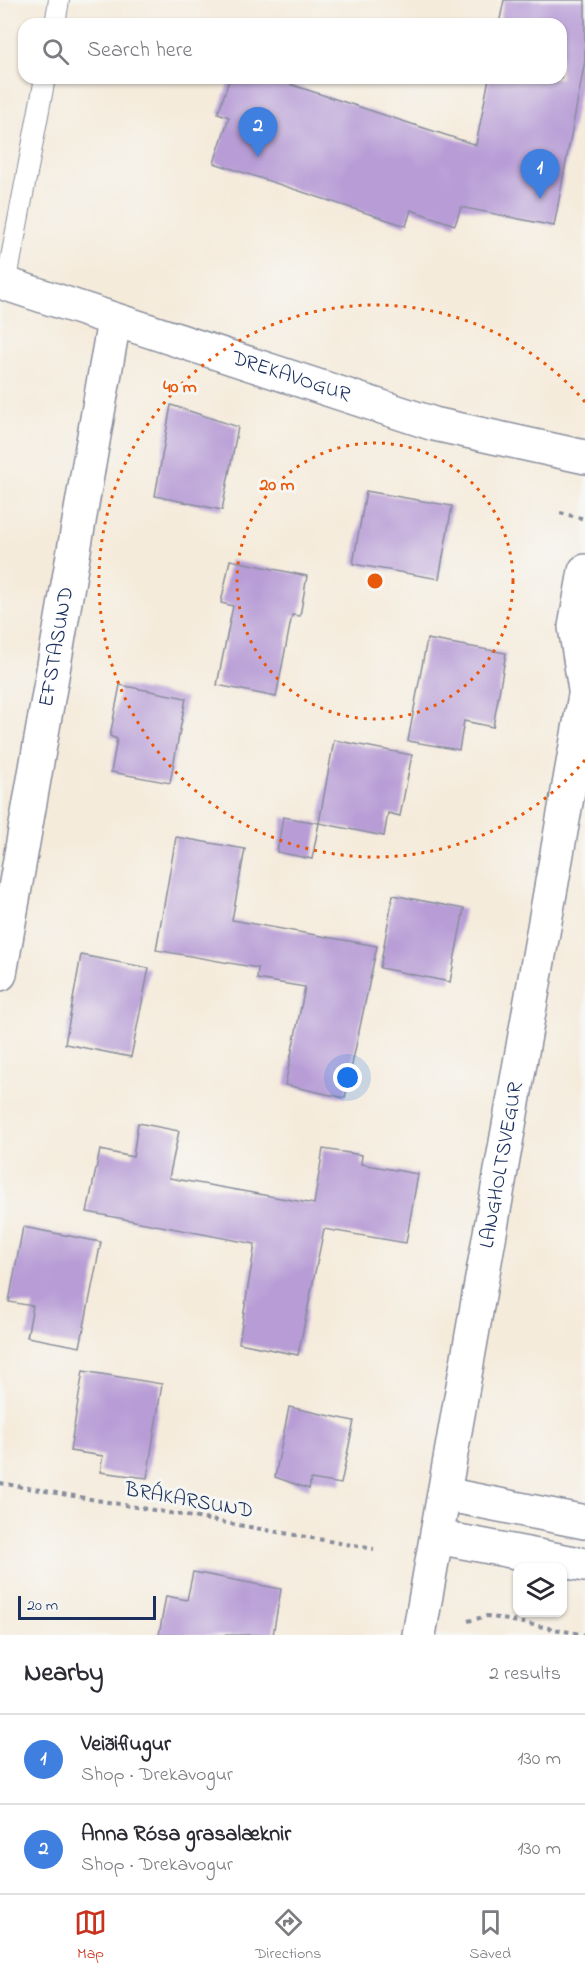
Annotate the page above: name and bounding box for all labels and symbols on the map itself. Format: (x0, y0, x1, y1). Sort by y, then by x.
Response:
pin: 2 (238, 108, 278, 157)
pin: 1 (520, 150, 560, 199)
street label: DREKAVOGUR (227, 343, 354, 411)
text: 40 m (163, 375, 197, 401)
text: 20 m (258, 473, 295, 499)
centre of rings (365, 571, 385, 591)
street label: EFSTASUND (32, 585, 82, 709)
your location (333, 1063, 362, 1092)
street label: LANGHOLTSVEGUR (473, 1080, 531, 1251)
street label: BRÁKARSUND (122, 1474, 256, 1527)
scale bar (18, 1593, 156, 1620)

